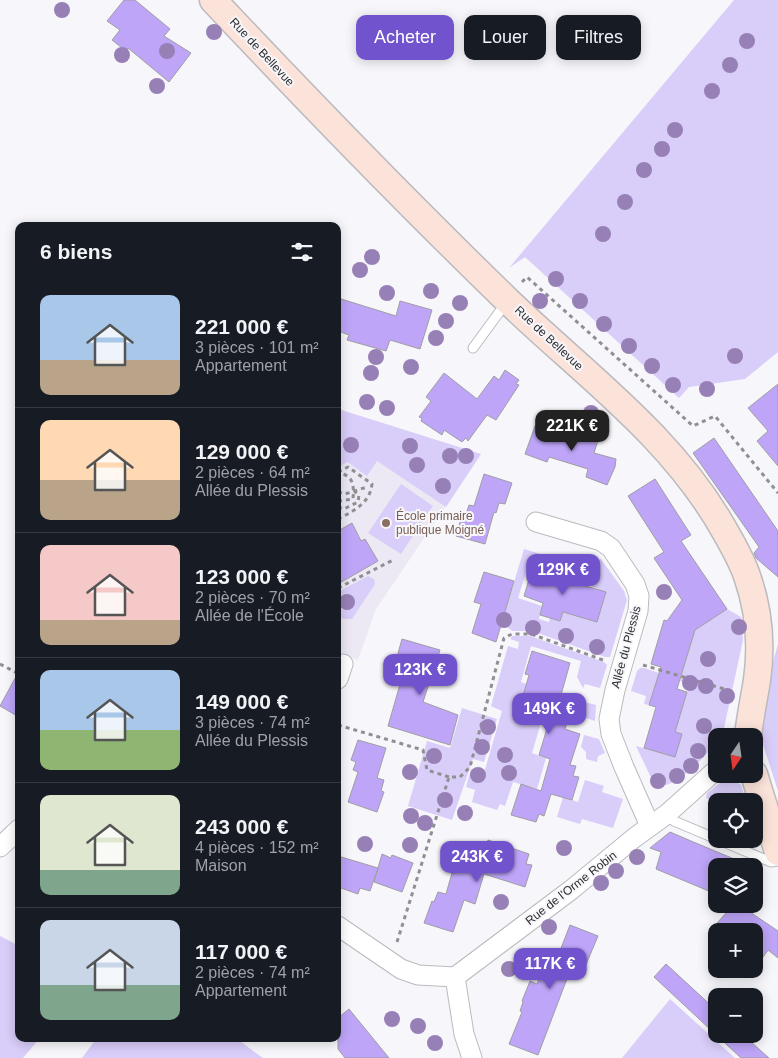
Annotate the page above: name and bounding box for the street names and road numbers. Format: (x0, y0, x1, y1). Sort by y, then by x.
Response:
street label: Rue de Bellevue (227, 15, 297, 89)
street label: Rue de Bellevue (512, 303, 586, 373)
street label: Allée du Plessis (608, 604, 644, 690)
street label: Rue de l'Orme Robin (523, 848, 619, 928)

